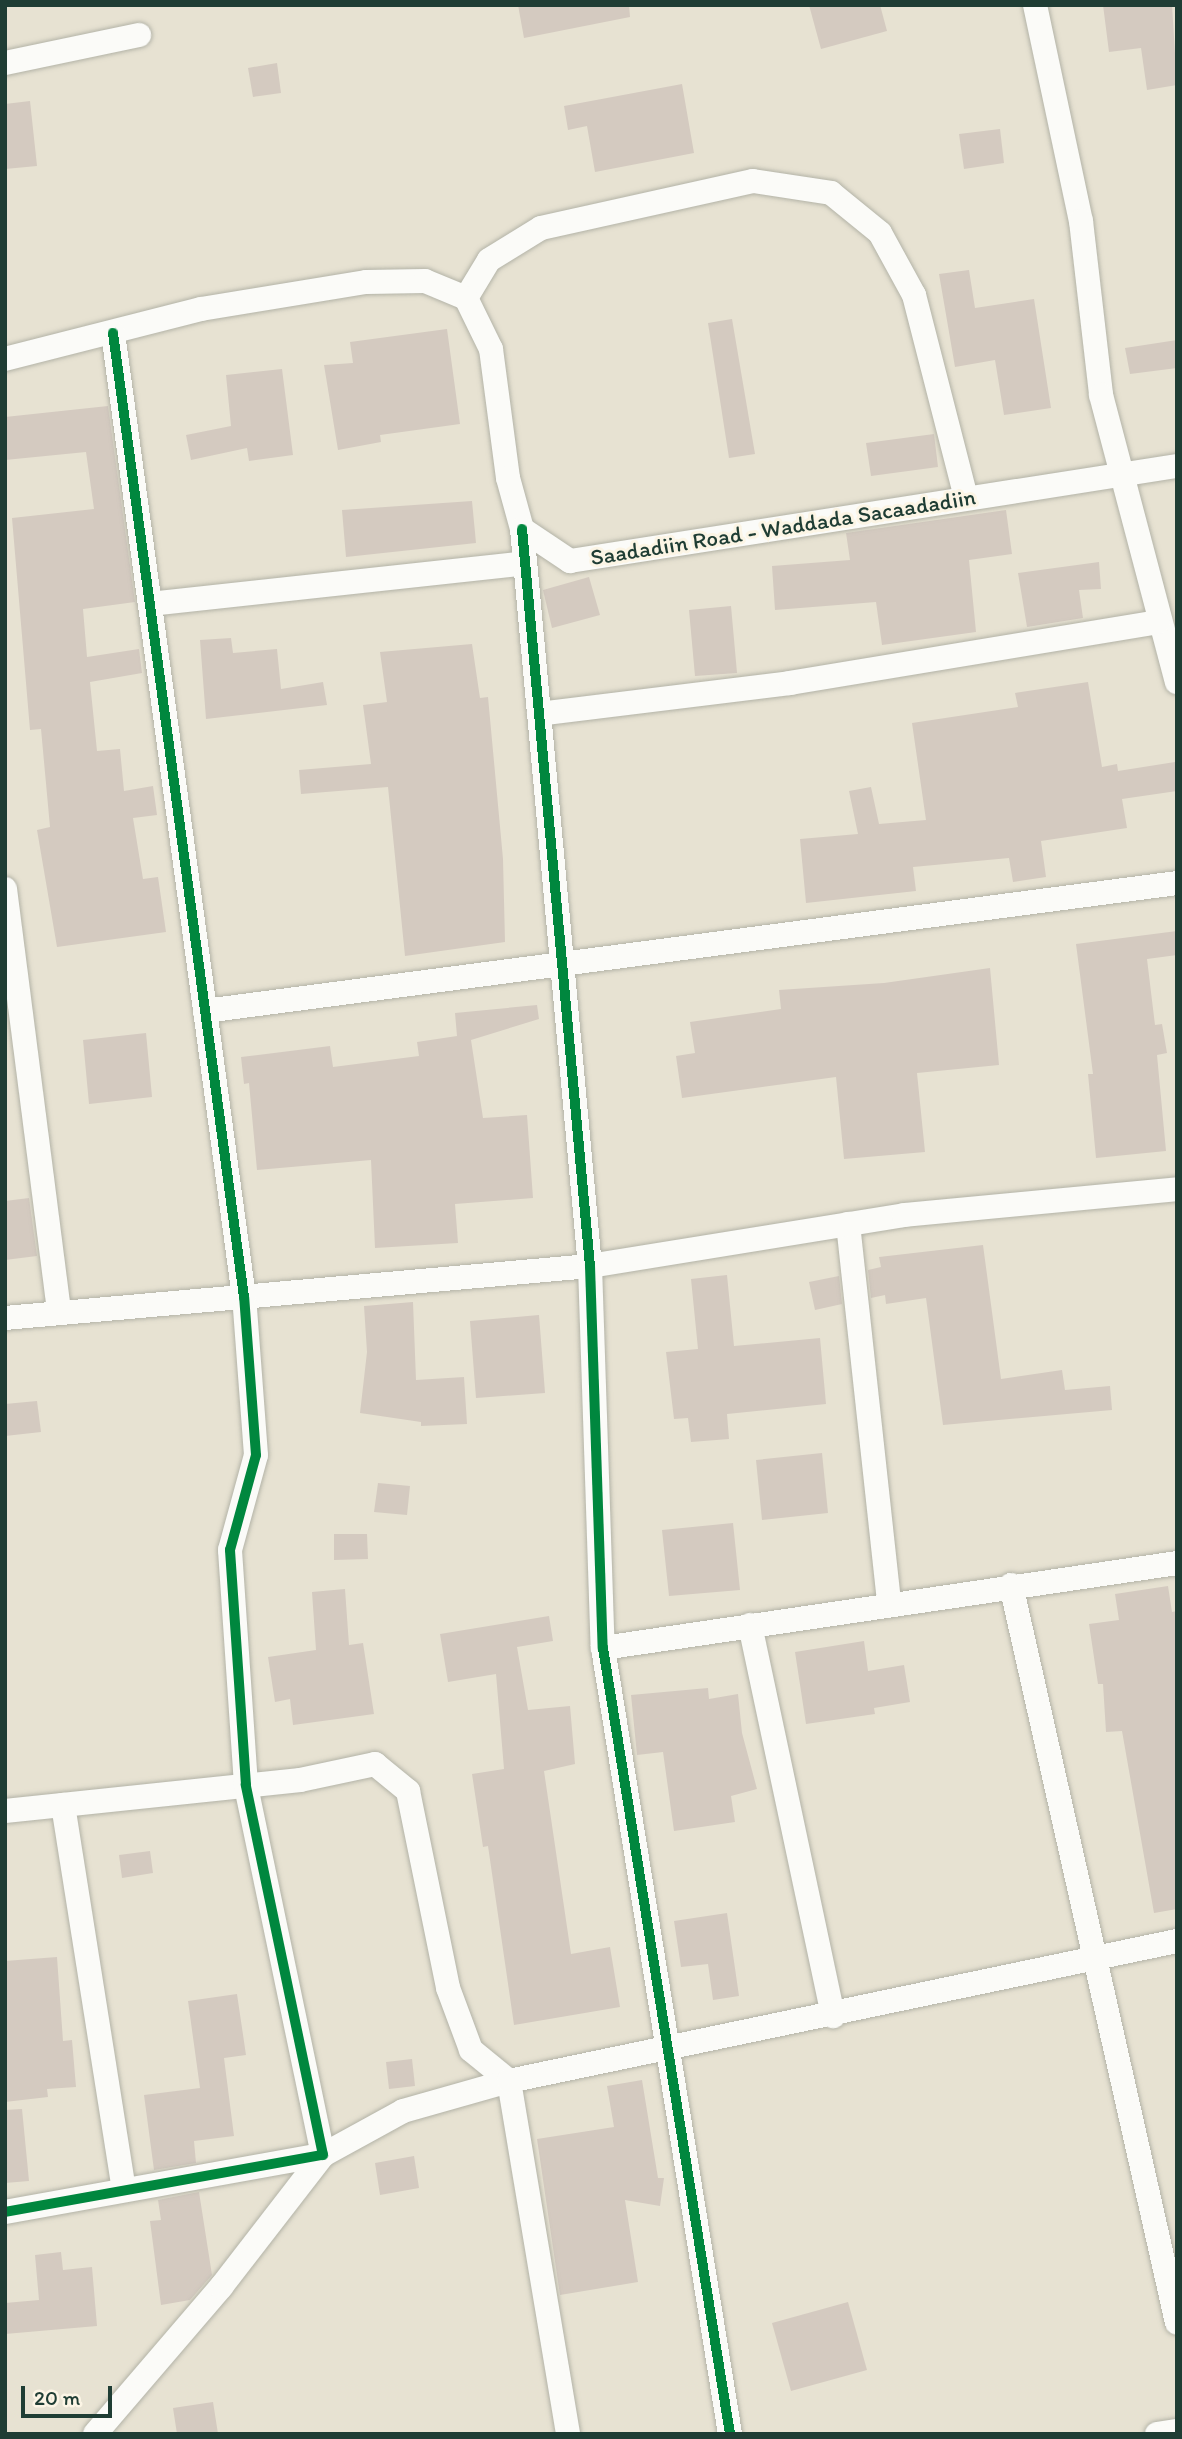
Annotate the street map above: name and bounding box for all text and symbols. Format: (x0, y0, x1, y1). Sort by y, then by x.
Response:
street label: Saadadiin Road - Waddada Sacaadadiin (588, 483, 978, 571)
scale bar (24, 2372, 116, 2416)
text: 20 m (34, 2385, 80, 2410)

